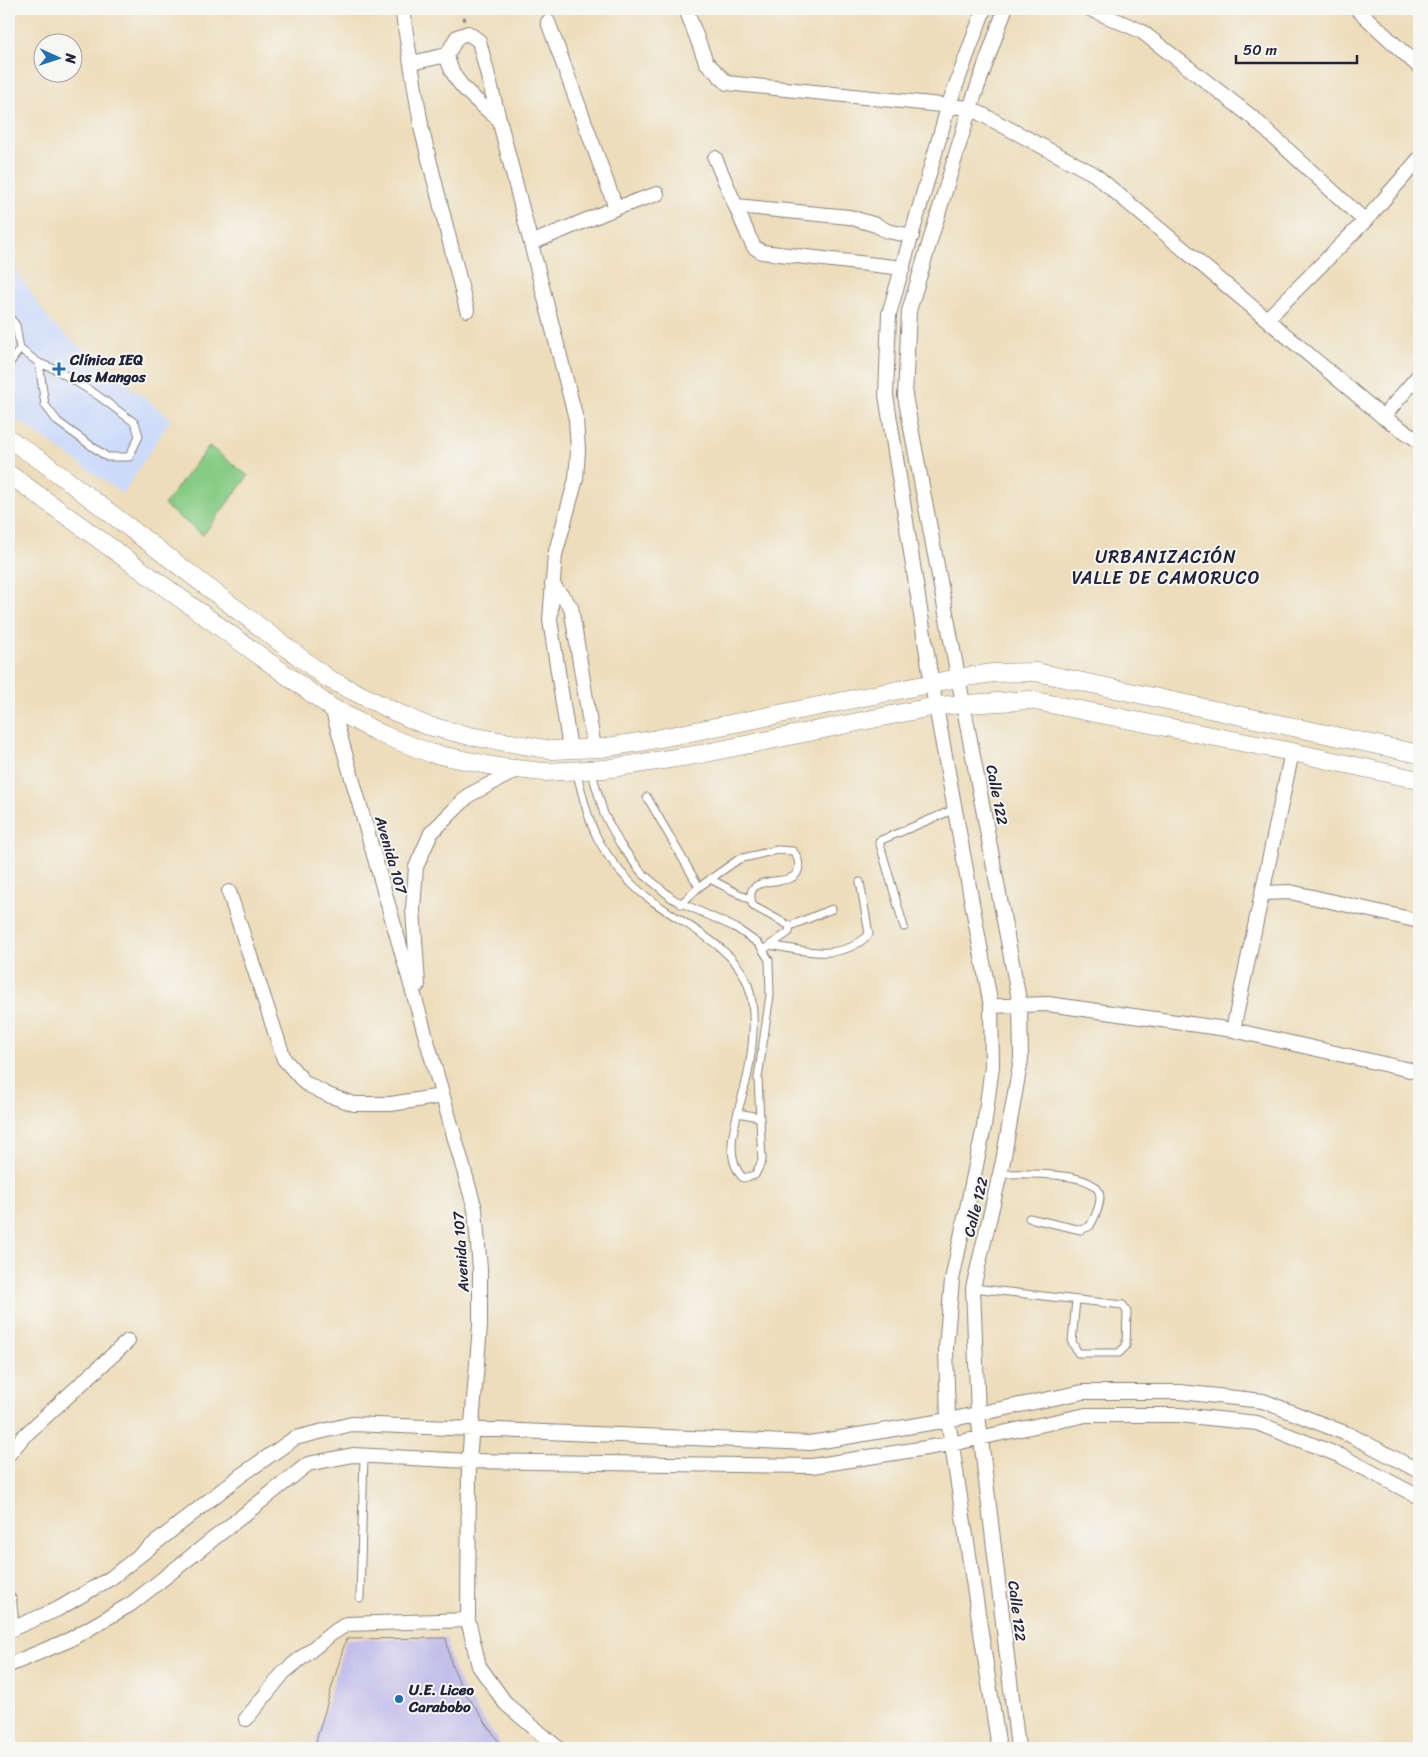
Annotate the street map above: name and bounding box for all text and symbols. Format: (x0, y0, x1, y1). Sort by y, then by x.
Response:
north arrow (32, 32, 82, 82)
scale bar (1236, 32, 1357, 64)
text: 50 m (1243, 37, 1278, 63)
text: N (58, 52, 83, 64)
place label: Clínica IEQ Los Mangos (69, 347, 147, 390)
marker: Clínica IEQ Los Mangos (52, 362, 66, 376)
district label: URBANIZACIÓN VALLE DE CAMORUCO (1072, 541, 1260, 594)
street label: Calle 122 (978, 763, 1016, 828)
street label: Avenida 107 (367, 812, 415, 899)
street label: Calle 122 (956, 1174, 996, 1240)
street label: Avenida 107 (445, 1209, 477, 1294)
street label: Calle 122 (1000, 1579, 1034, 1643)
place label: U.E. Liceo Carabobo (408, 1677, 474, 1720)
marker: U.E. Liceo Carabobo (393, 1693, 405, 1705)

